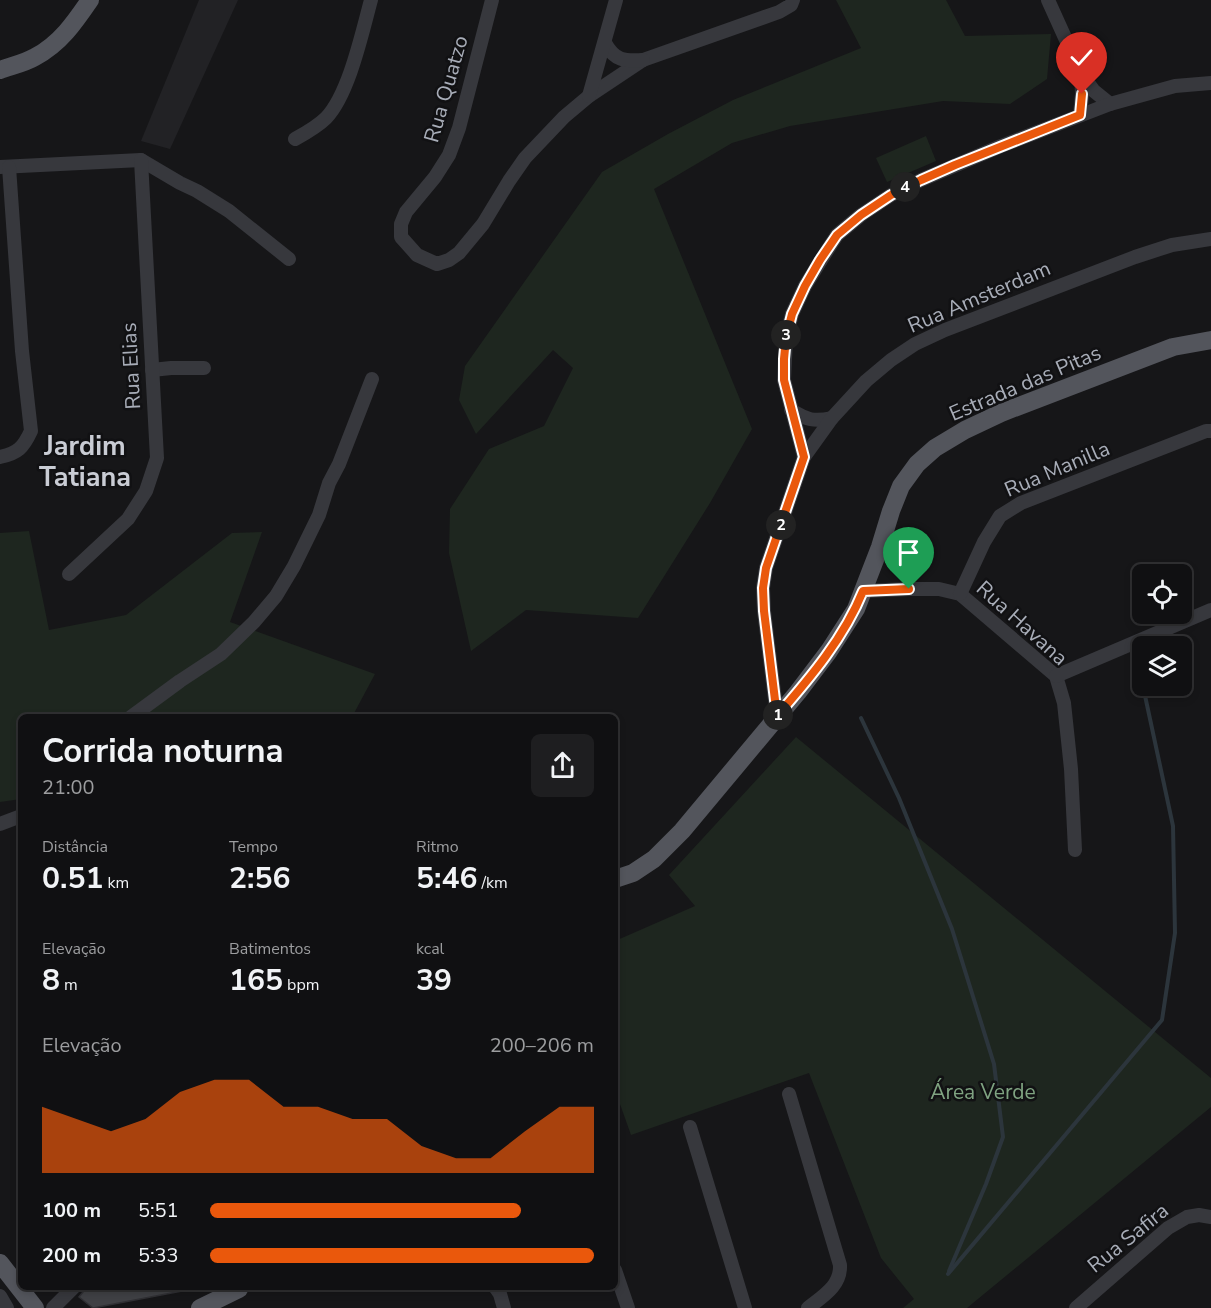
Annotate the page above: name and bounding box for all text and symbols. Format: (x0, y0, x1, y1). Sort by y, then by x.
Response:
street label: Rua Quatzo (417, 32, 475, 146)
pin (1056, 32, 1107, 94)
icon: check (1065, 41, 1098, 74)
pin: 4 (890, 172, 920, 202)
text: 4 (900, 176, 910, 198)
street label: Rua Amsterdam (903, 254, 1055, 340)
pin: 3 (771, 320, 801, 350)
street label: Rua Elias (115, 322, 147, 410)
text: 3 (781, 324, 791, 346)
street label: Estrada das Pitas (945, 338, 1105, 428)
district label: Jardim Tatiana (39, 428, 131, 496)
street label: Rua Manilla (1000, 434, 1114, 504)
pin: 2 (766, 510, 796, 540)
text: 2 (776, 514, 786, 536)
pin (883, 527, 934, 589)
icon: arrive (892, 536, 925, 569)
map controls (1132, 564, 1192, 696)
button: locate (1132, 564, 1192, 624)
street label: Rua Havana (970, 574, 1074, 672)
button: layers (1132, 636, 1192, 696)
pin: 1 (763, 700, 793, 730)
text: 1 (773, 704, 783, 726)
text: Corrida noturna (42, 729, 284, 774)
button: share (531, 734, 594, 797)
text: 21:00 (42, 774, 95, 801)
text: Distância (42, 836, 108, 858)
text: Tempo (229, 836, 278, 858)
text: Ritmo (416, 836, 459, 858)
text: 0.51 (42, 858, 103, 899)
text: 2:56 (229, 858, 290, 899)
text: 5:46 (416, 858, 477, 899)
text: km (103, 872, 129, 894)
text: /km (477, 872, 508, 894)
text: Elevação (42, 938, 106, 960)
text: Batimentos (229, 938, 311, 960)
text: kcal (416, 938, 444, 960)
text: 8 (42, 960, 60, 1001)
text: 165 (229, 960, 283, 1001)
text: 39 (416, 960, 452, 1001)
text: m (60, 974, 78, 996)
text: bpm (283, 974, 319, 996)
text: Elevação (42, 1032, 122, 1059)
text: 200–206 m (490, 1032, 594, 1059)
park label: Área Verde (930, 1078, 1036, 1106)
text: 100 m (42, 1197, 101, 1224)
text: 5:51 (138, 1197, 179, 1224)
street label: Rua Safira (1082, 1197, 1174, 1279)
text: 200 m (42, 1242, 101, 1269)
text: 5:33 (138, 1242, 179, 1269)

